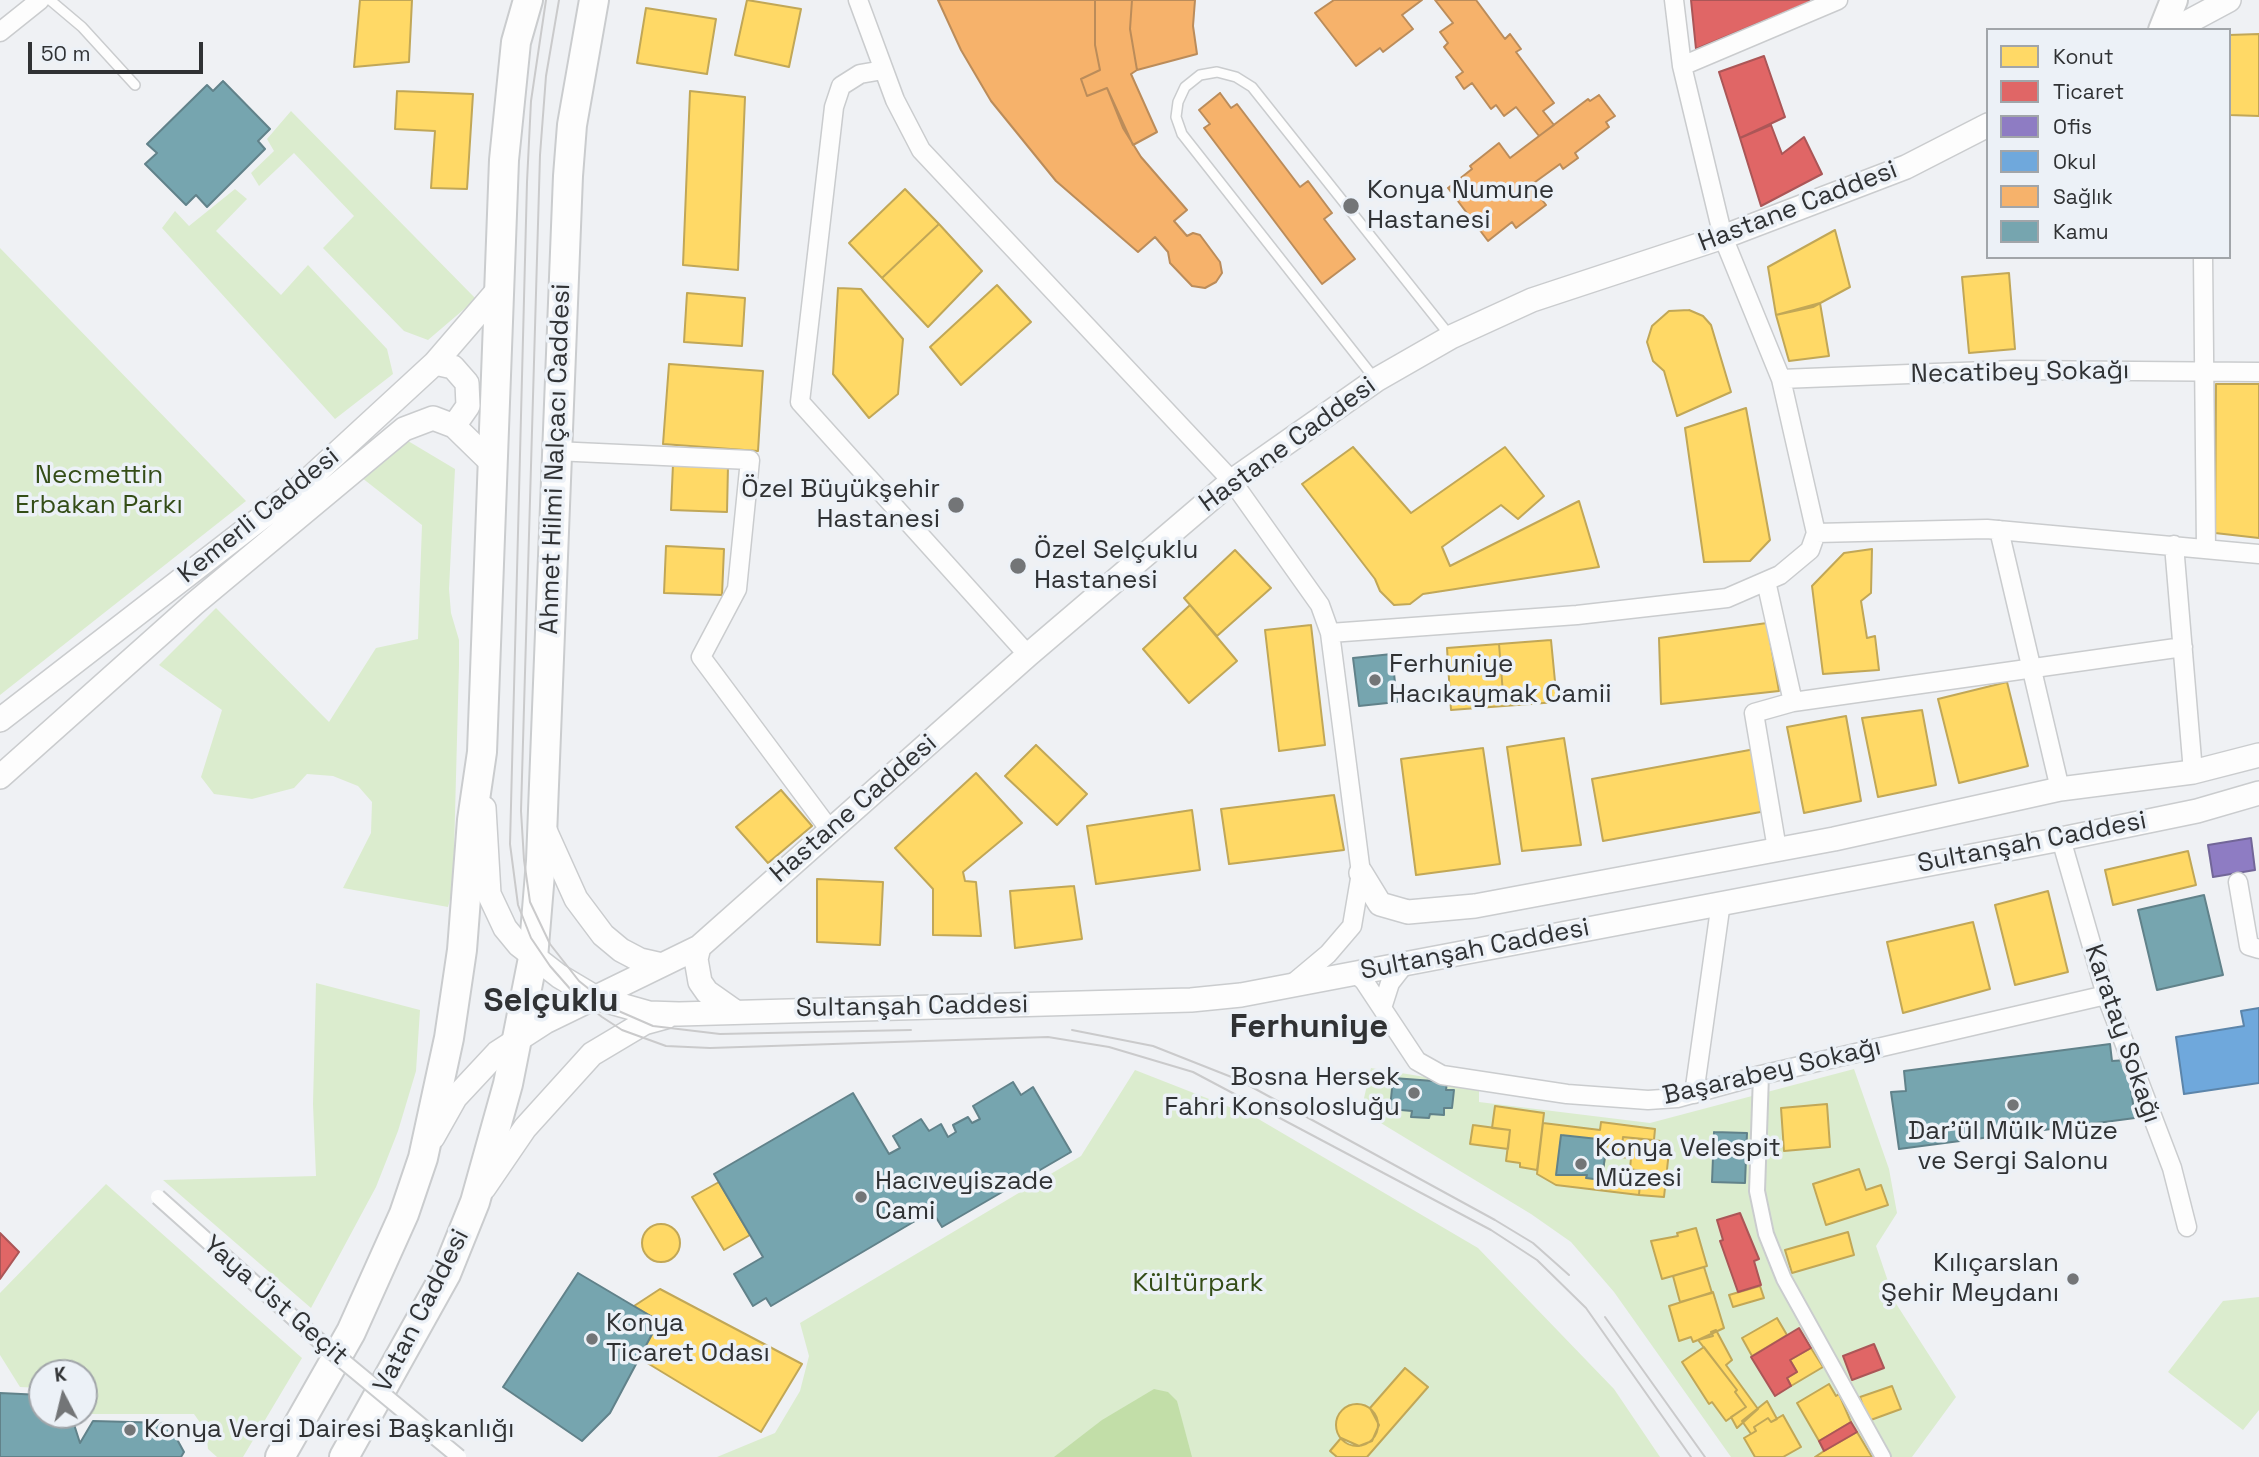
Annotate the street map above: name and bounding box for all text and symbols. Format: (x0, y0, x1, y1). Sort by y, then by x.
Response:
scale bar (32, 28, 206, 72)
legend (1986, 28, 2231, 259)
text: 50 m (41, 40, 91, 67)
text: Konut (2053, 43, 2114, 70)
text: Ticaret (2053, 78, 2124, 105)
text: Ofis (2053, 113, 2092, 140)
text: Okul (2053, 148, 2096, 175)
street label: Hastane Caddesi (1694, 155, 1902, 259)
place label: Konya Numune Hastanesi (1367, 175, 1554, 236)
text: Sağlık (2053, 183, 2113, 210)
marker: Konya Numune Hastanesi (1341, 196, 1361, 216)
text: Kamu (2053, 218, 2109, 245)
street label: Ahmet Hilmi Nalçacı Caddesi (534, 283, 578, 635)
street label: Necatibey Sokağı (1910, 355, 2130, 391)
street label: Hastane Caddesi (1194, 371, 1382, 519)
street label: Kemerli Caddesi (172, 442, 346, 590)
park label: Necmettin Erbakan Parkı (15, 460, 183, 522)
place label: Özel Büyükşehir Hastanesi (741, 474, 940, 536)
marker: Özel Büyükşehir Hastanesi (946, 495, 966, 515)
place label: Özel Selçuklu Hastanesi (1034, 535, 1198, 596)
marker: Özel Selçuklu Hastanesi (1008, 556, 1028, 576)
place label: Ferhuniye Hacıkaymak Camii (1389, 649, 1612, 710)
marker: Ferhuniye Hacıkaymak Camii (1367, 672, 1383, 688)
street label: Hastane Caddesi (764, 728, 944, 890)
street label: Sultanşah Caddesi (1915, 806, 2149, 880)
street label: Sultanşah Caddesi (1358, 913, 1592, 987)
street label: Karatay Sokağı (2077, 941, 2167, 1127)
district label: Selçuklu (483, 982, 619, 1022)
street label: Sultanşah Caddesi (796, 989, 1028, 1025)
district label: Ferhuniye (1230, 1008, 1388, 1048)
street label: Başarabey Sokağı (1660, 1032, 1884, 1112)
place label: Bosna Hersek Fahri Konsolosluğu (1164, 1062, 1400, 1124)
marker: Bosna Hersek Fahri Konsolosluğu (1406, 1085, 1422, 1101)
marker: Dar'ül Mülk Müze ve Sergi Salonu (2005, 1097, 2021, 1113)
place label: Dar'ül Mülk Müze ve Sergi Salonu (1908, 1116, 2118, 1178)
place label: Konya Velespit Müzesi (1595, 1133, 1781, 1194)
marker: Konya Velespit Müzesi (1573, 1156, 1589, 1172)
place label: Hacıveyiszade Cami (875, 1166, 1054, 1228)
marker: Hacıveyiszade Cami (853, 1189, 869, 1205)
street label: Vatan Caddesi (367, 1224, 477, 1398)
street label: Yaya Üst Geçit (196, 1230, 354, 1372)
place label: Kılıçarslan Şehir Meydanı (1881, 1248, 2059, 1310)
park label: Kültürpark (1132, 1268, 1264, 1300)
marker: Kılıçarslan Şehir Meydanı (2065, 1271, 2081, 1287)
place label: Konya Ticaret Odası (606, 1308, 770, 1370)
marker: Konya Ticaret Odası (584, 1331, 600, 1347)
north arrow (28, 1359, 98, 1429)
text: K (53, 1362, 68, 1388)
place label: Konya Vergi Dairesi Başkanlığı (144, 1414, 514, 1446)
marker: Konya Vergi Dairesi Başkanlığı (122, 1422, 138, 1438)

